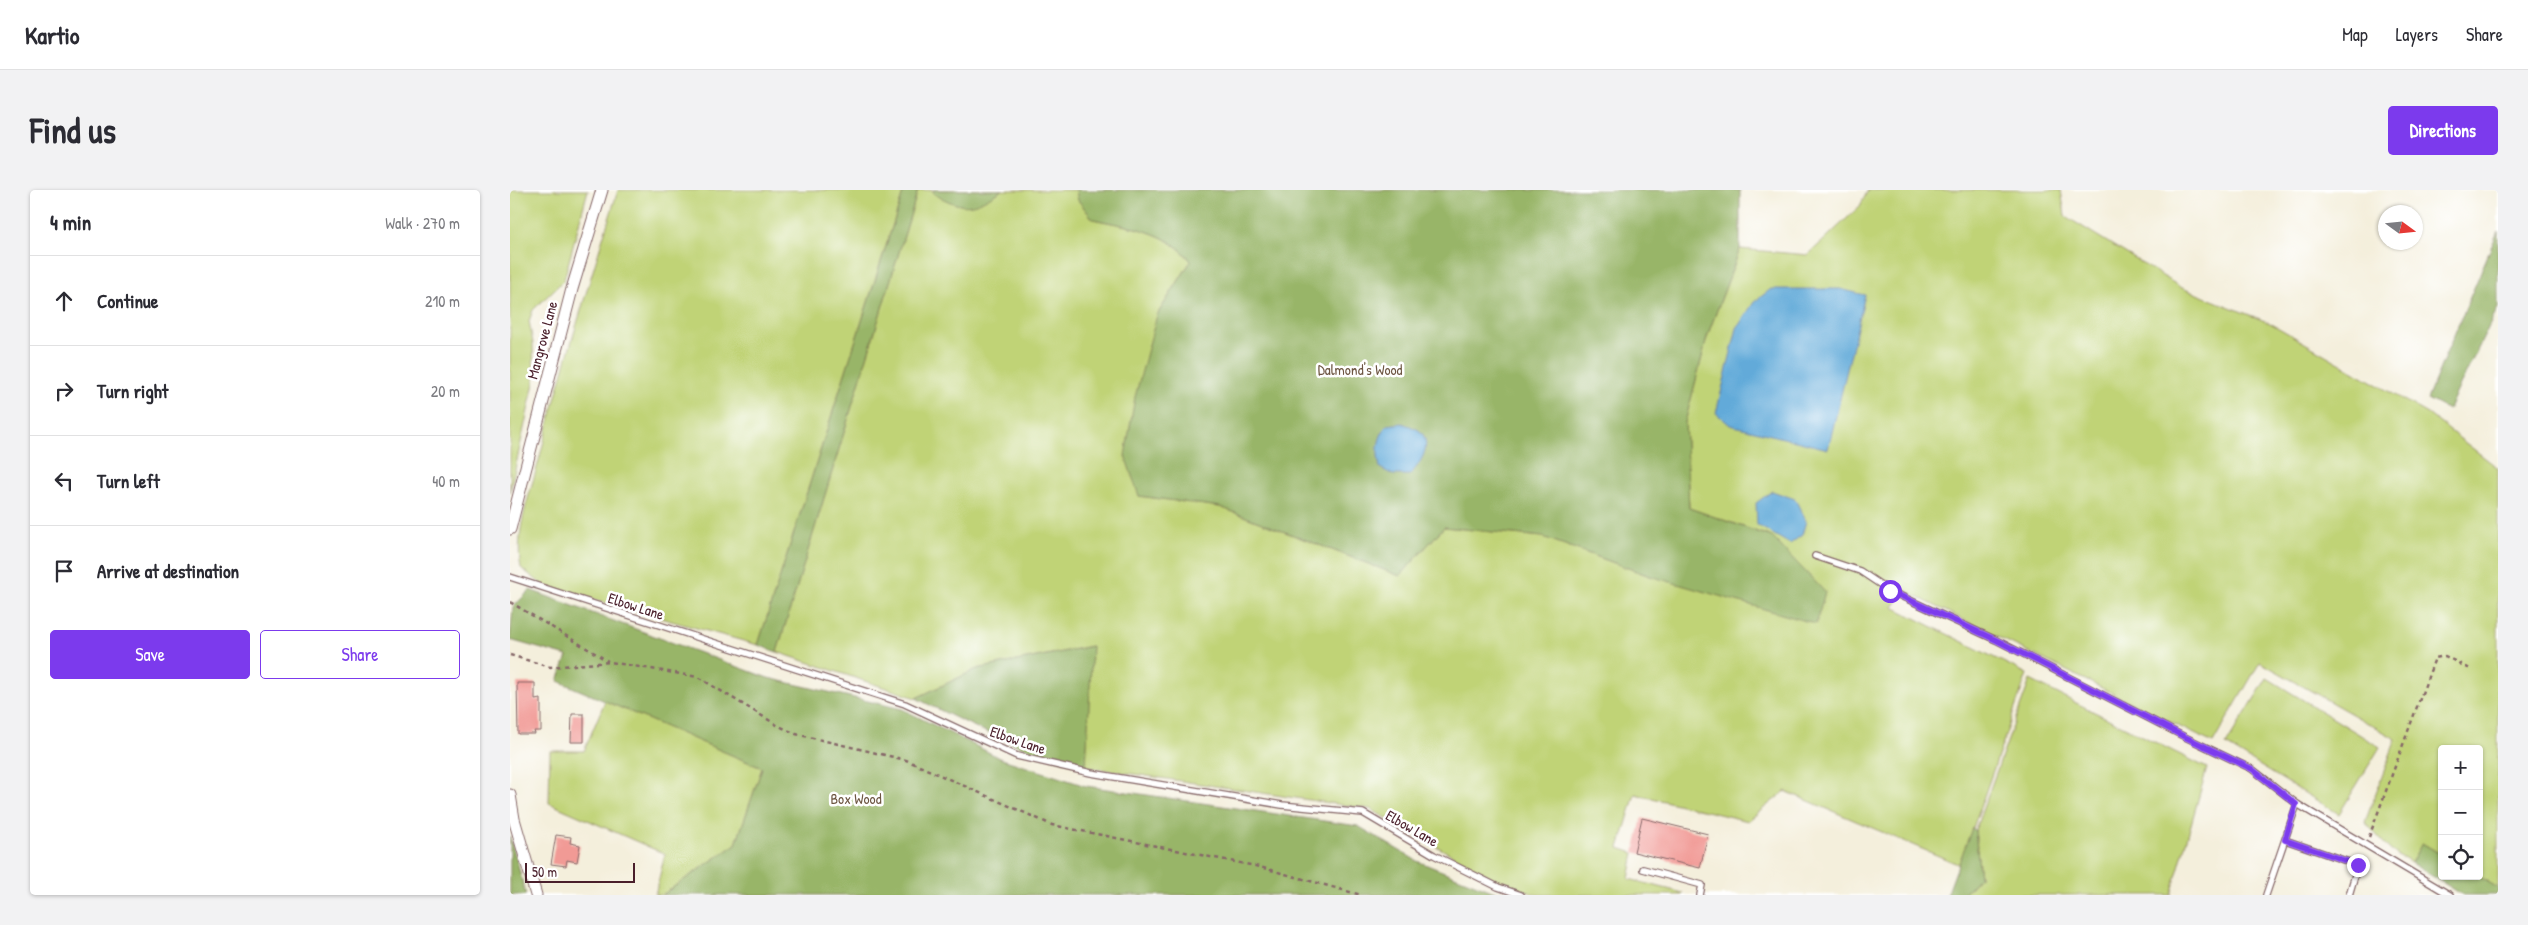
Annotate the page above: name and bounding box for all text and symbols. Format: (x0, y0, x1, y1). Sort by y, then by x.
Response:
text: Kartio (25, 19, 80, 51)
text: Map (2342, 22, 2368, 47)
text: Layers (2396, 22, 2438, 47)
text: Share (2466, 22, 2503, 47)
button: Directions (2388, 106, 2498, 155)
text: Find us (30, 107, 116, 154)
north arrow (2378, 205, 2423, 250)
text: 4 min (50, 208, 91, 237)
text: Walk · 270 m (385, 212, 460, 234)
icon: ahead (50, 287, 78, 315)
text: Continue (97, 288, 158, 314)
text: 210 m (425, 290, 460, 312)
street label: Mangrove Lane (522, 299, 562, 381)
park label: Dalmond's Wood (1318, 359, 1403, 380)
icon: right (50, 377, 78, 405)
text: Turn right (97, 378, 168, 404)
text: 20 m (431, 380, 460, 402)
icon: left (50, 467, 78, 495)
text: Turn left (97, 468, 160, 494)
text: 40 m (432, 470, 460, 492)
icon: arrive (50, 557, 78, 585)
text: Arrive at destination (97, 558, 239, 584)
route start (1879, 580, 1902, 603)
street label: Elbow Lane (605, 587, 667, 625)
button: Save (50, 630, 250, 679)
button: Share (260, 630, 460, 679)
street label: Elbow Lane (987, 721, 1049, 759)
map controls (2438, 745, 2483, 880)
button: + (2438, 745, 2483, 790)
park label: Box Wood (830, 788, 882, 809)
button: − (2438, 790, 2483, 835)
street label: Elbow Lane (1382, 805, 1442, 851)
button: locate (2438, 835, 2483, 880)
route end (2347, 854, 2370, 877)
scale bar (525, 860, 635, 883)
text: 50 m (532, 862, 557, 881)

